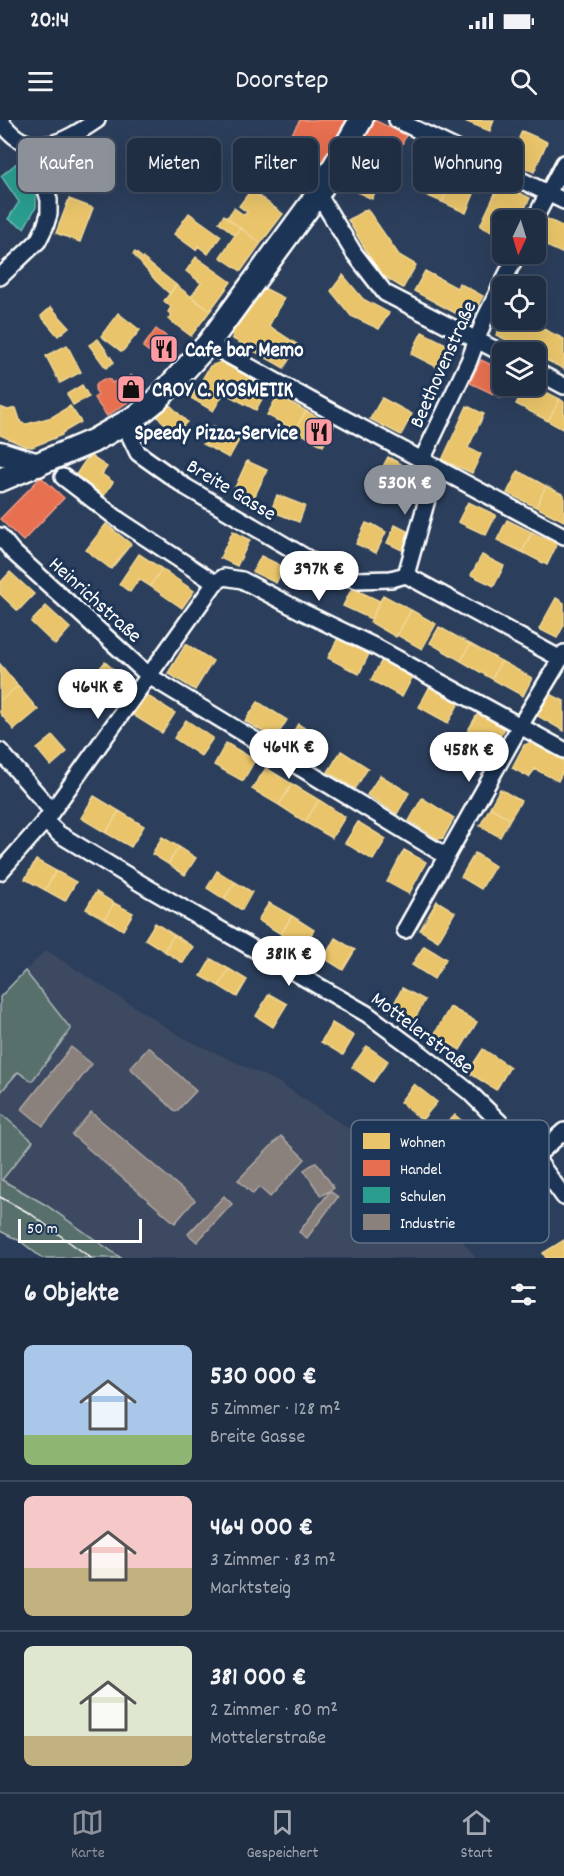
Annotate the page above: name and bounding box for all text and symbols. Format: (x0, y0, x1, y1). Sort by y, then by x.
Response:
text: 20:14 (30, 6, 69, 37)
text: Doorstep (235, 62, 329, 101)
icon: menu (24, 65, 57, 98)
icon: search (507, 65, 540, 98)
chip: Kaufen (18, 138, 115, 192)
chip: Mieten (127, 138, 221, 192)
chip: Filter (233, 138, 318, 192)
chip: Neu (330, 138, 401, 192)
chip: Wohnung (413, 138, 523, 192)
north arrow (492, 210, 546, 264)
map controls (492, 210, 546, 396)
button: locate (492, 276, 546, 330)
street label: Beethovenstraße (403, 297, 486, 434)
restaurant icon: Cafe bar Memo (148, 333, 180, 365)
place label: Cafe bar Memo (185, 337, 304, 367)
button: layers (492, 342, 546, 396)
shop icon: CROY C. KOSMETIK (115, 373, 147, 405)
place label: CROY C. KOSMETIK (152, 377, 294, 407)
restaurant icon: Speedy Pizza-Service (303, 416, 335, 448)
place label: Speedy Pizza-Service (134, 420, 298, 450)
street label: Breite Gasse (180, 453, 281, 530)
pin: 530K € (356, 465, 454, 516)
text: 530K € (378, 470, 432, 498)
street label: Heinrichstraße (41, 551, 147, 651)
pin: 397K € (270, 551, 368, 602)
text: 397K € (294, 556, 344, 584)
pin: 464K € (49, 669, 147, 720)
text: 464K € (72, 674, 124, 702)
pin: 464K € (240, 729, 338, 780)
pin: 458K € (420, 732, 518, 783)
text: 464K € (263, 734, 315, 762)
text: 458K € (444, 737, 494, 765)
pin: 381K € (240, 936, 338, 987)
text: 381K € (266, 941, 312, 969)
street label: Mottelerstraße (364, 986, 479, 1083)
legend (351, 1120, 549, 1243)
text: Wohnen (400, 1132, 445, 1155)
text: Handel (400, 1159, 442, 1182)
text: Schulen (400, 1186, 446, 1209)
text: Industrie (400, 1213, 455, 1236)
scale bar (18, 1216, 142, 1244)
text: 50 m (27, 1218, 58, 1241)
text: 6 Objekte (24, 1276, 119, 1313)
icon: filters (507, 1278, 540, 1311)
text: 530 000 € (210, 1359, 317, 1396)
icon: home (72, 1369, 144, 1441)
text: 5 Zimmer · 128 m² (210, 1396, 341, 1424)
text: Breite Gasse (210, 1424, 305, 1452)
text: 464 000 € (210, 1510, 313, 1547)
icon: home (72, 1520, 144, 1592)
text: 3 Zimmer · 83 m² (210, 1547, 336, 1575)
text: Marktsteig (210, 1575, 291, 1603)
text: 381 000 € (210, 1660, 307, 1697)
icon: home (72, 1670, 144, 1742)
text: 2 Zimmer · 80 m² (210, 1697, 338, 1725)
text: Mottelerstraße (210, 1725, 326, 1753)
tab: Karte (71, 1806, 105, 1865)
tab: Gespeichert (246, 1806, 318, 1865)
tab: Start (460, 1806, 493, 1865)

